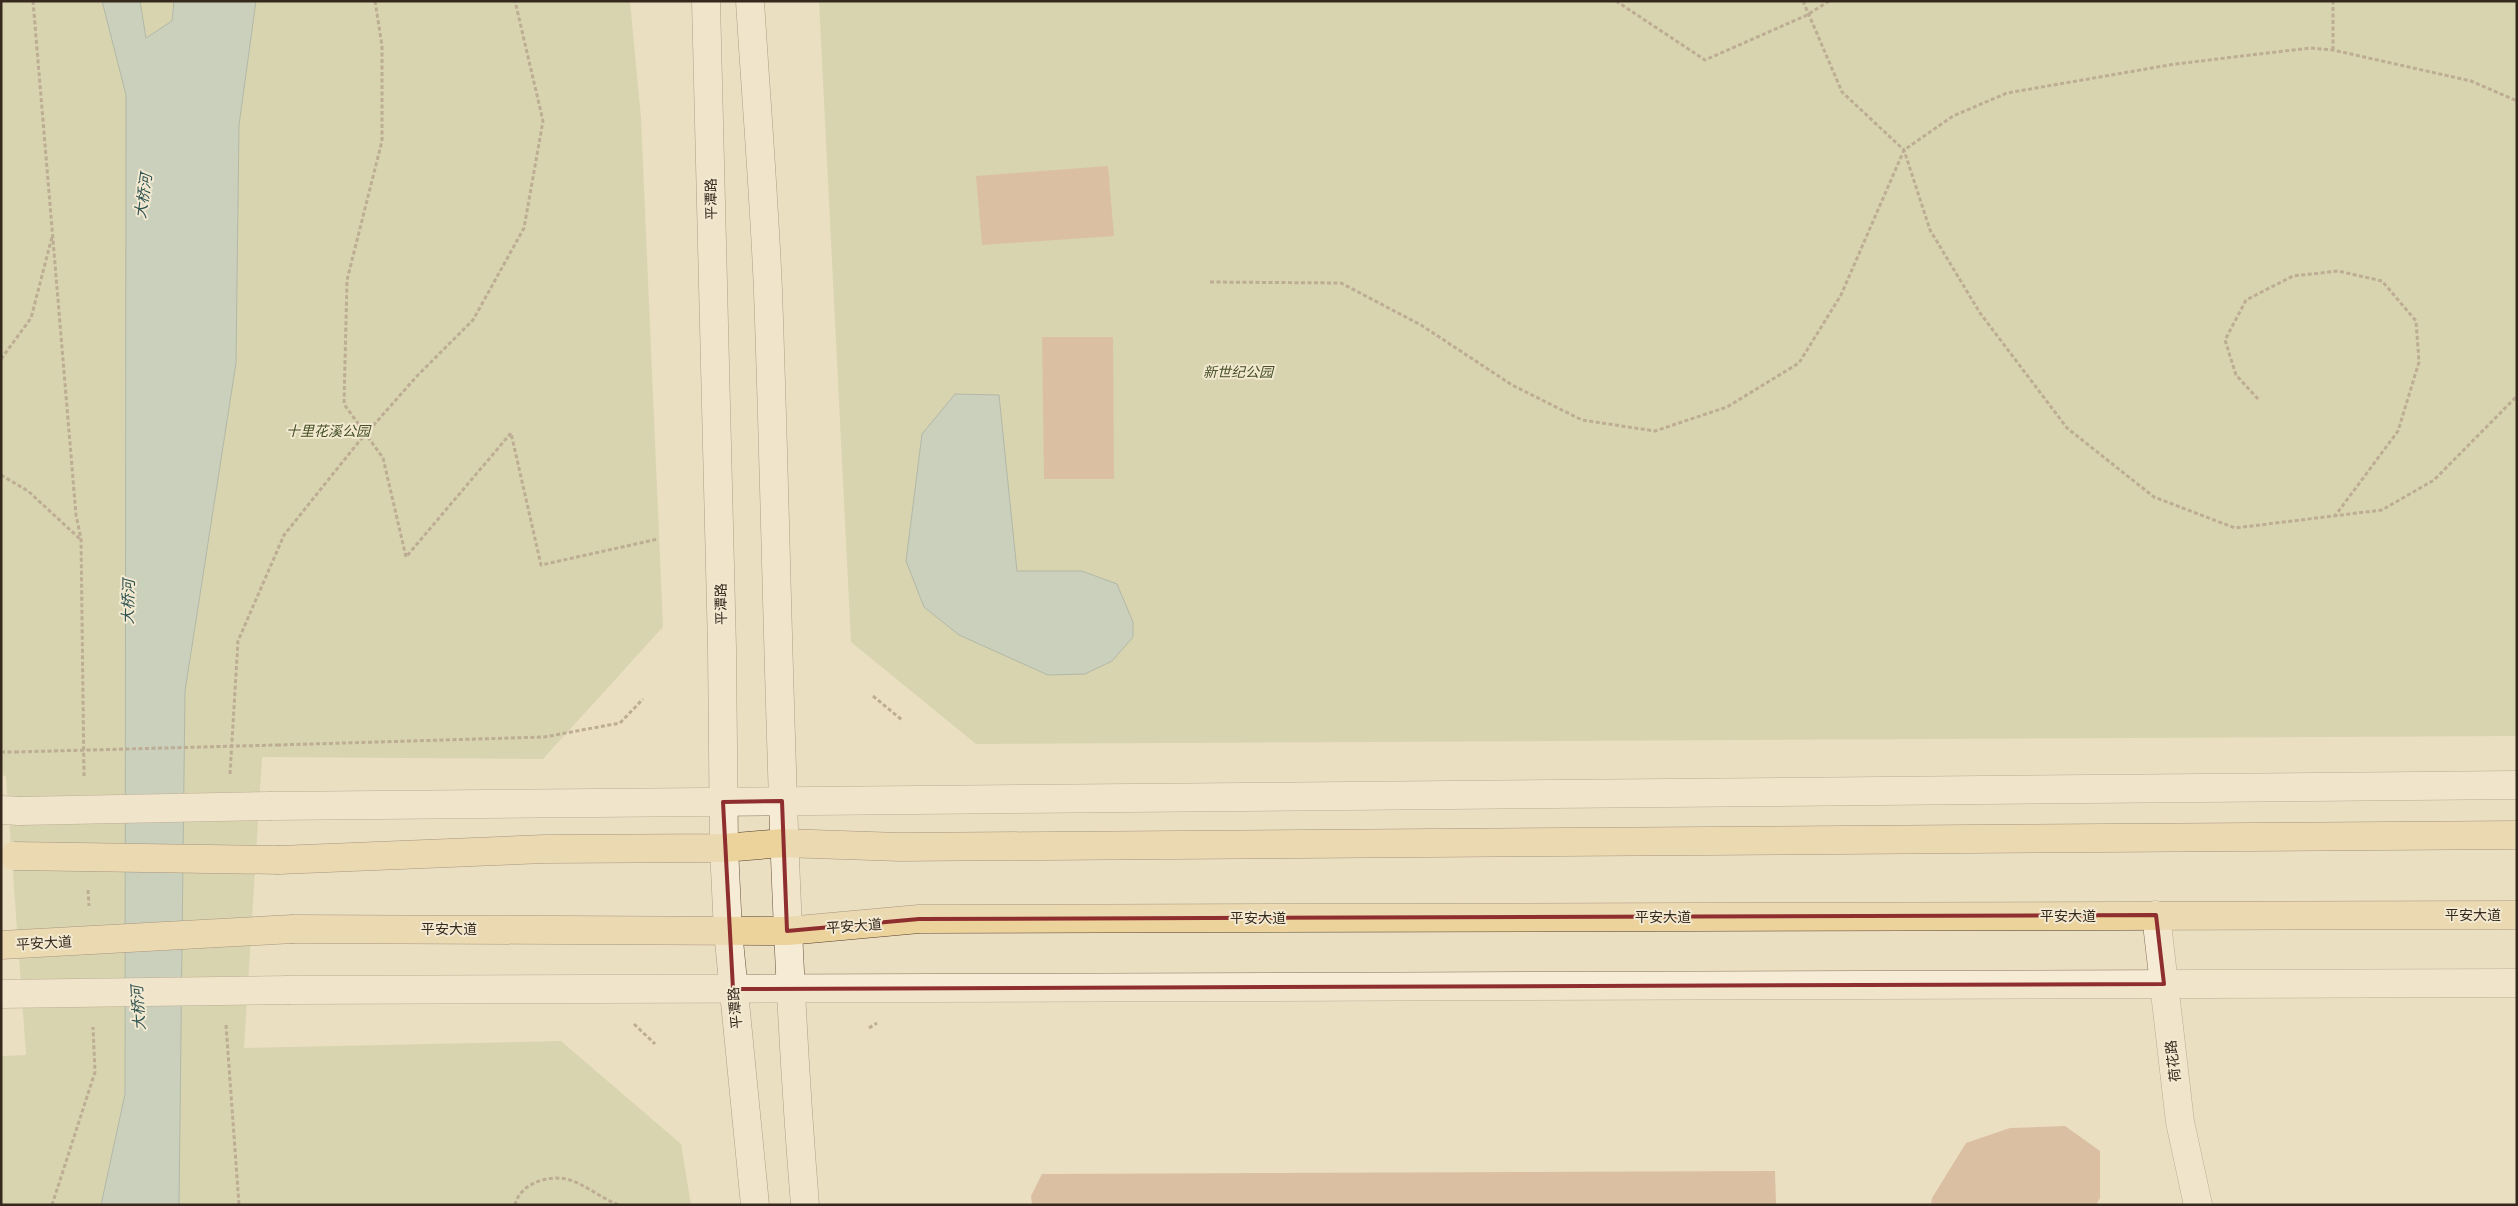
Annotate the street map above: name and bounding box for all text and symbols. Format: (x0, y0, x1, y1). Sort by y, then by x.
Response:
water label: 大桥河 (129, 169, 157, 220)
street label: 平潭路 (701, 178, 721, 220)
park label: 新世纪公园 (1203, 362, 1275, 382)
park label: 十里花溪公园 (286, 421, 372, 441)
water label: 大桥河 (117, 576, 139, 625)
street label: 平潭路 (711, 583, 731, 625)
street label: 平安大道 (2445, 905, 2501, 925)
street label: 平安大道 (2040, 906, 2096, 926)
street label: 平安大道 (1635, 907, 1691, 927)
street label: 平安大道 (1230, 908, 1286, 928)
street label: 平安大道 (825, 914, 883, 938)
street label: 平安大道 (421, 919, 477, 939)
street label: 平安大道 (16, 932, 72, 954)
water label: 大桥河 (126, 982, 150, 1031)
street label: 平潭路 (723, 986, 747, 1030)
street label: 荷花路 (2161, 1039, 2185, 1083)

